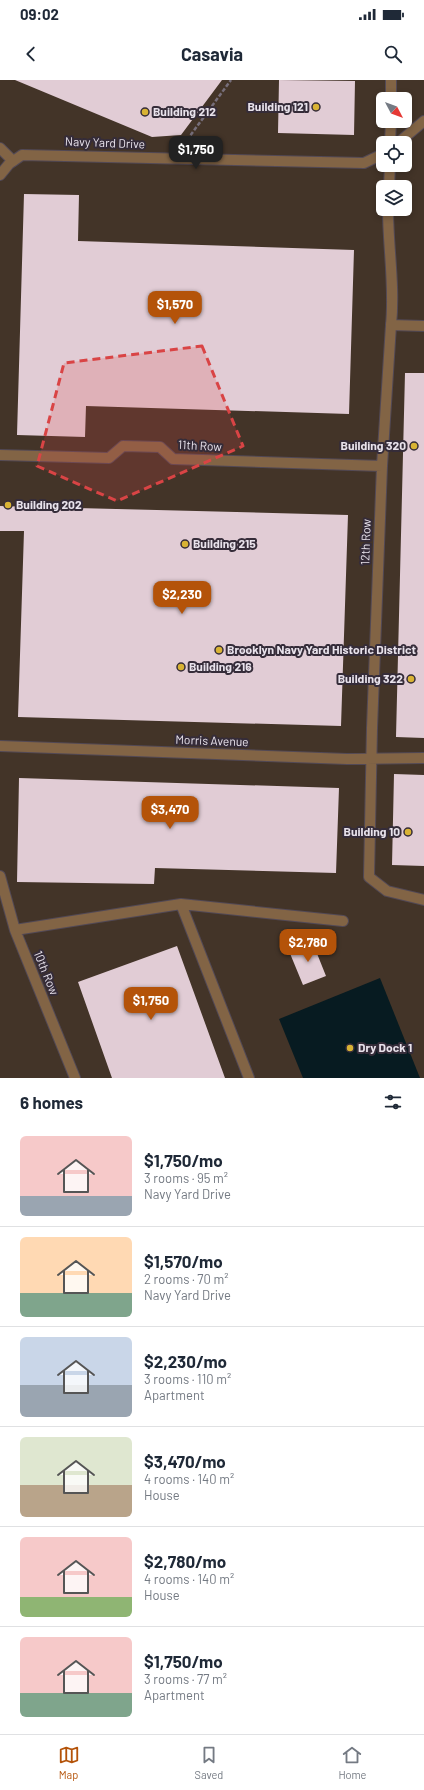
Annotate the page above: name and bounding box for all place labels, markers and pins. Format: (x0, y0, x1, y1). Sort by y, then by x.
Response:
place label: Building 121 (247, 99, 308, 113)
marker: Building 121 (311, 102, 321, 112)
place label: Building 212 (153, 104, 216, 118)
marker: Building 212 (140, 107, 150, 117)
pin: $1,750 (163, 136, 229, 170)
pin: $1,570 (142, 291, 208, 325)
place label: Building 320 (341, 438, 406, 452)
marker: Building 320 (409, 441, 419, 451)
place label: Building 202 (16, 497, 82, 511)
marker: Building 202 (3, 500, 13, 510)
place label: Building 215 (193, 536, 256, 550)
marker: Building 215 (180, 539, 190, 549)
pin: $2,230 (149, 581, 215, 615)
place label: Brooklyn Navy Yard Historic District (227, 642, 416, 656)
marker: Brooklyn Navy Yard Historic District (214, 645, 224, 655)
place label: Building 216 (189, 659, 252, 673)
marker: Building 216 (176, 662, 186, 672)
place label: Building 322 (338, 671, 403, 685)
marker: Building 322 (406, 674, 416, 684)
pin: $3,470 (137, 796, 203, 830)
place label: Building 10 (344, 824, 400, 838)
marker: Building 10 (403, 827, 413, 837)
pin: $2,780 (275, 929, 341, 963)
pin: $1,750 (118, 987, 184, 1021)
place label: Dry Dock 1 (358, 1040, 412, 1054)
marker: Dry Dock 1 (345, 1043, 355, 1053)

